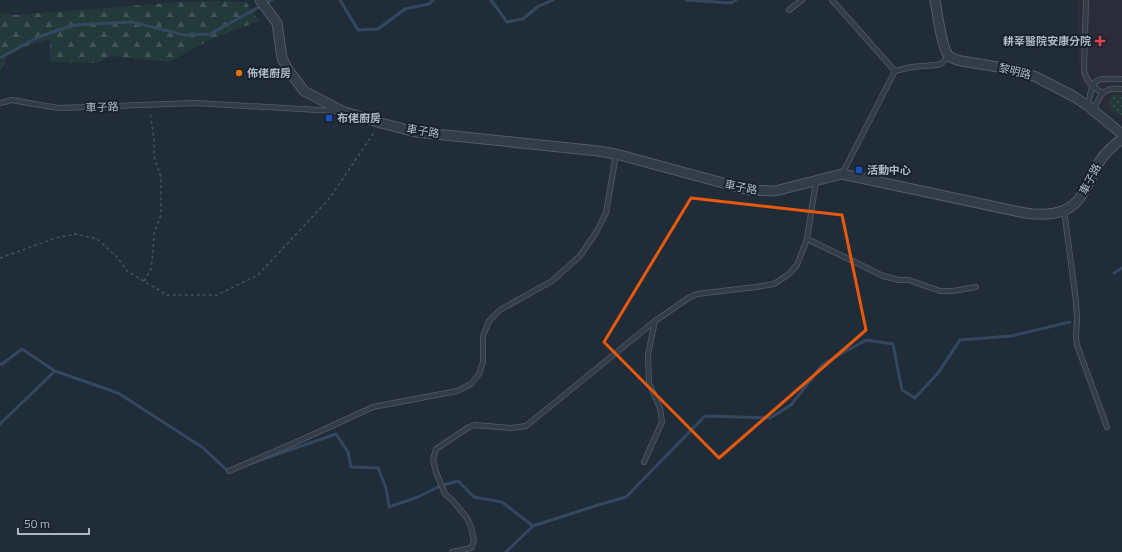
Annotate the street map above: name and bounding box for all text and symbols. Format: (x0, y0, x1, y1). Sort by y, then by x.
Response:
place label: 耕莘醫院安康分院 (1003, 33, 1091, 49)
marker: 耕莘醫院安康分院 (1094, 35, 1106, 47)
street label: 黎明路 (997, 59, 1033, 83)
place label: 佈佬廚房 (247, 65, 291, 81)
marker: 佈佬廚房 (234, 68, 244, 78)
street label: 車子路 (85, 98, 119, 116)
place label: 布佬廚房 (337, 110, 381, 126)
marker: 布佬廚房 (324, 113, 334, 123)
street label: 車子路 (405, 121, 441, 141)
street label: 車子路 (1075, 161, 1105, 197)
place label: 活動中心 (867, 162, 911, 178)
marker: 活動中心 (854, 165, 864, 175)
street label: 車子路 (723, 176, 759, 198)
scale bar (18, 510, 89, 536)
text: 50 m (24, 514, 50, 533)

